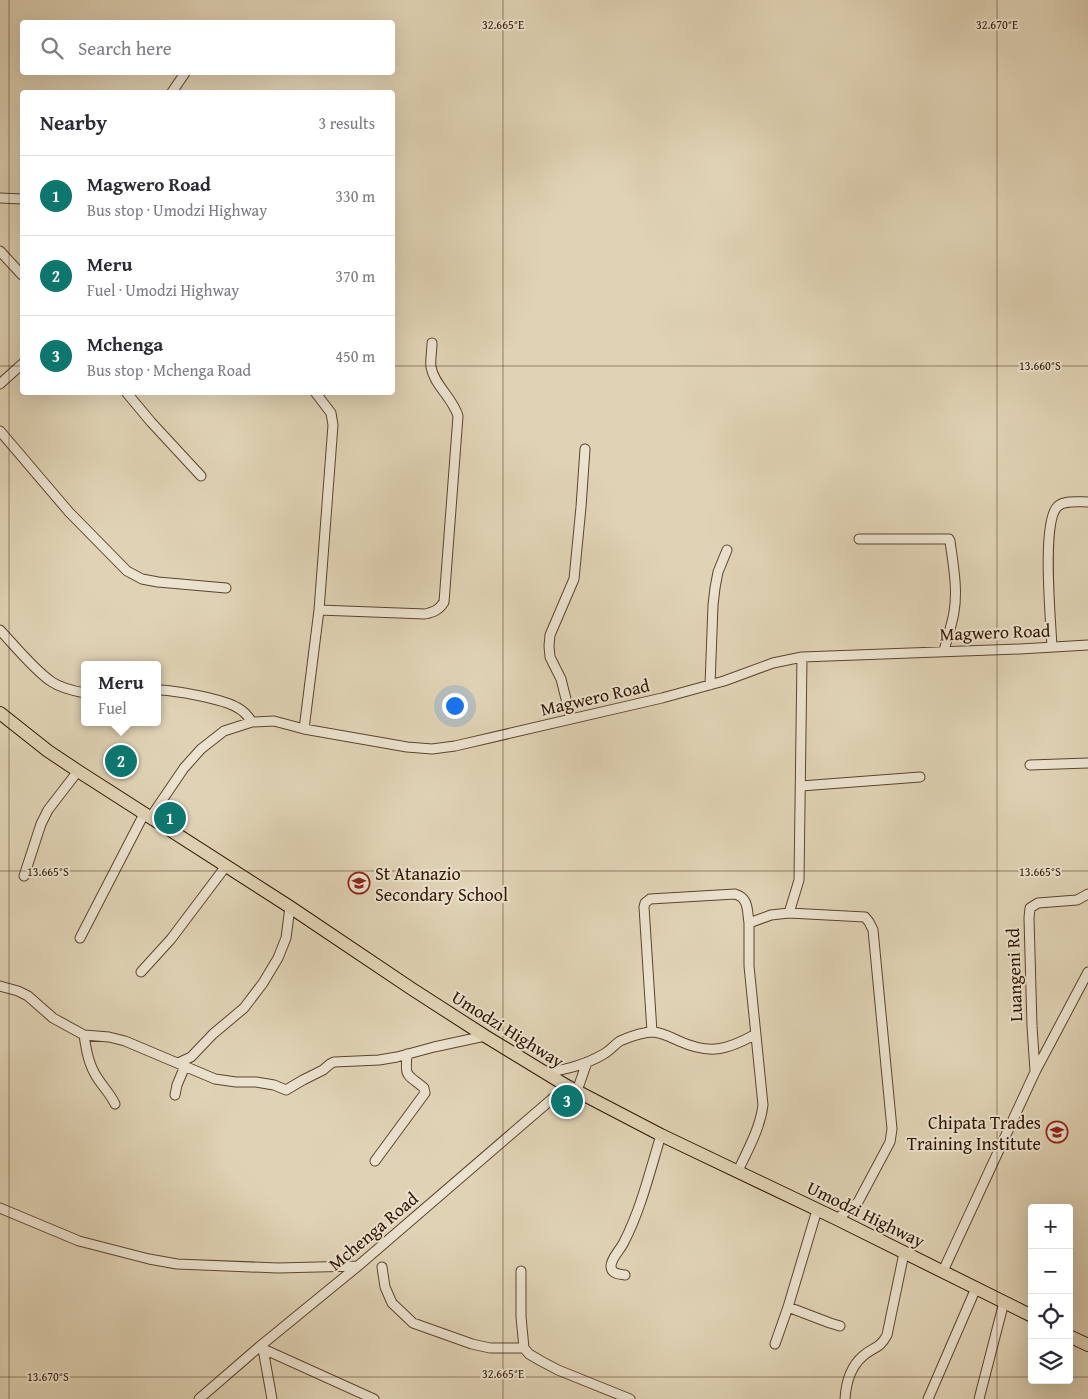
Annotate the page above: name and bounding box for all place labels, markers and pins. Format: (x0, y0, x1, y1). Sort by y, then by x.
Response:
pin: 2 (105, 742, 137, 780)
pin: 1 (154, 799, 186, 837)
place label: St Atanazio Secondary School (375, 860, 508, 908)
school or university icon: St Atanazio Secondary School (347, 871, 371, 895)
pin: 3 (551, 1082, 583, 1120)
place label: Chipata Trades Training Institute (907, 1109, 1041, 1157)
school or university icon: Chipata Trades Training Institute (1045, 1120, 1069, 1144)

